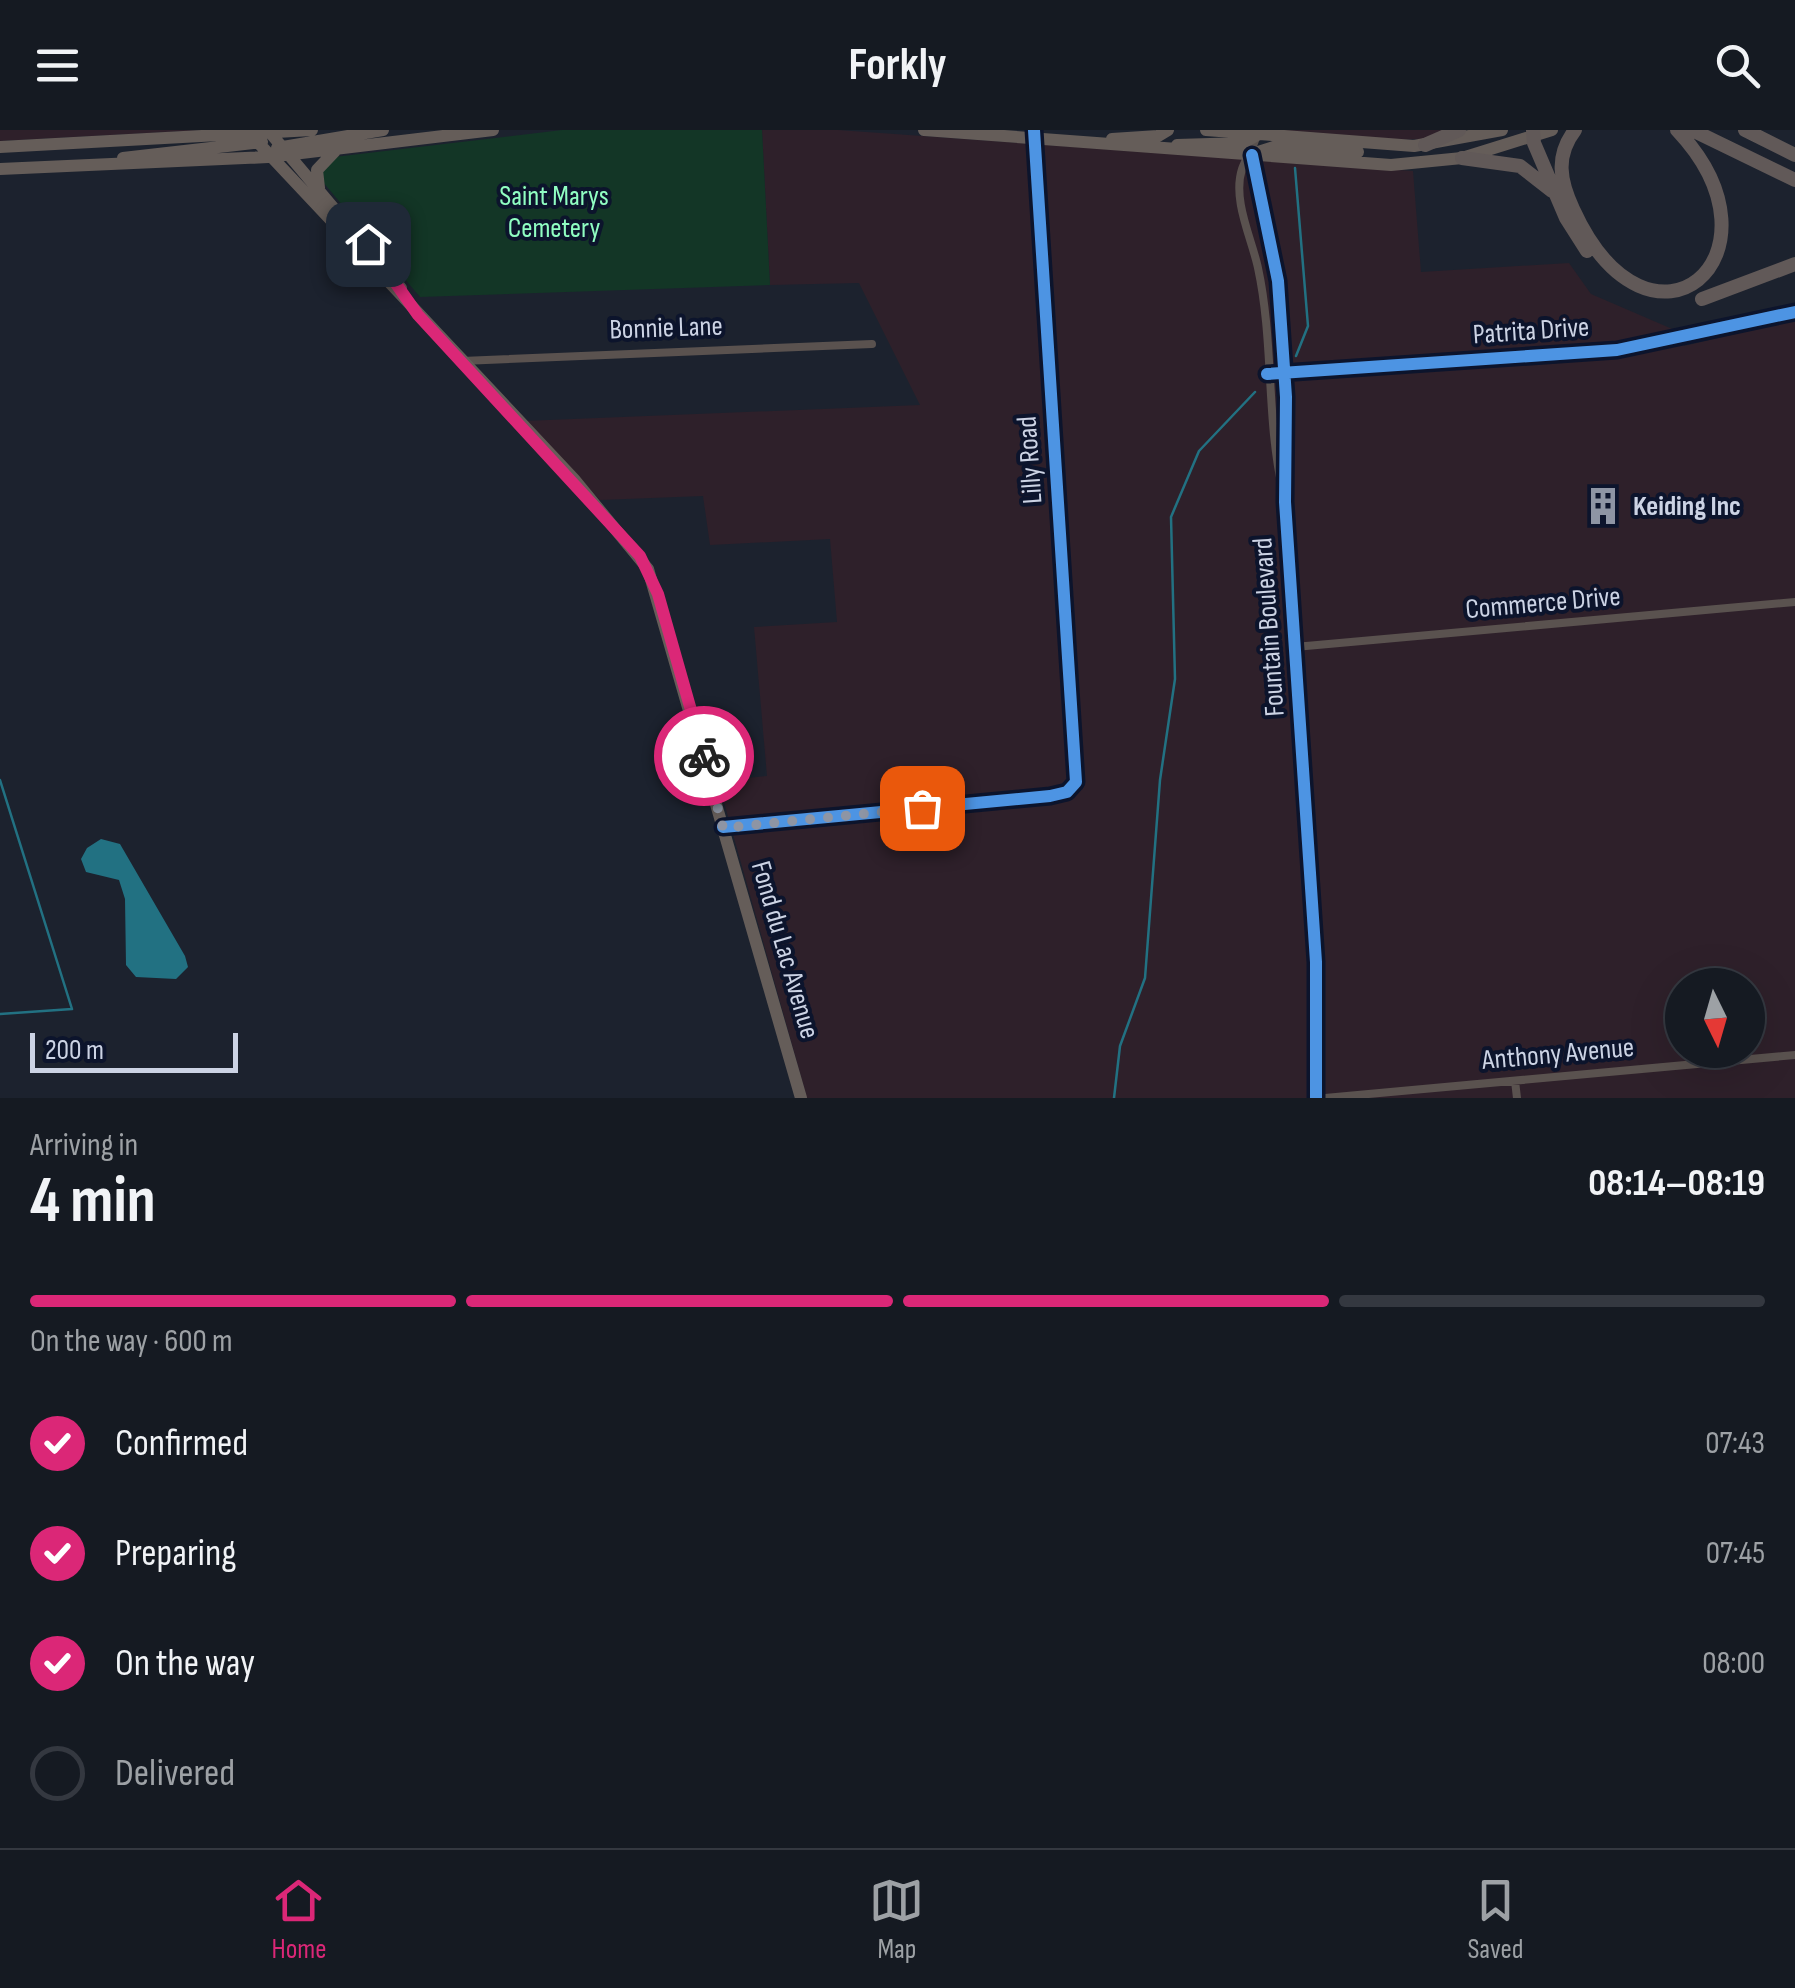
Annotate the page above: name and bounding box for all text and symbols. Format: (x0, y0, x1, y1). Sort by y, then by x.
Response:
icon: menu (30, 38, 85, 93)
text: Forkly (848, 38, 947, 93)
icon: search (1710, 38, 1765, 93)
park label: Saint Marys Cemetery (499, 180, 609, 245)
pin (326, 202, 411, 287)
icon: home (341, 217, 396, 272)
street label: Bonnie Lane (609, 310, 723, 346)
street label: Patrita Drive (1472, 310, 1590, 352)
street label: Lilly Road (1010, 415, 1050, 505)
building icon: Keiding Inc (1582, 485, 1624, 527)
place label: Keiding Inc (1633, 490, 1741, 523)
street label: Fountain Boulevard (1246, 537, 1292, 717)
street label: Commerce Drive (1464, 580, 1622, 626)
courier (654, 706, 754, 806)
icon: bike (677, 729, 732, 784)
pin (880, 766, 965, 851)
icon: bag (895, 781, 950, 836)
street label: Fond du Lac Avenue (744, 857, 826, 1043)
north arrow (1665, 968, 1765, 1068)
map controls (1665, 968, 1765, 1068)
scale bar (30, 1028, 238, 1073)
street label: Anthony Avenue (1480, 1031, 1635, 1077)
text: 200 m (45, 1034, 104, 1067)
text: Arriving in (30, 1126, 138, 1165)
text: 08:14–08:19 (1588, 1161, 1765, 1206)
text: 4 min (30, 1163, 156, 1241)
text: On the way · 600 m (30, 1322, 233, 1361)
icon: check (30, 1416, 85, 1471)
text: Confirmed (115, 1421, 248, 1466)
text: 07:43 (1705, 1424, 1765, 1463)
icon: check (30, 1526, 85, 1581)
text: Preparing (115, 1531, 236, 1576)
text: 07:45 (1706, 1534, 1765, 1573)
icon: check (30, 1636, 85, 1691)
text: On the way (115, 1641, 255, 1686)
text: 08:00 (1702, 1644, 1765, 1683)
text: Delivered (115, 1751, 235, 1796)
tab: Home (271, 1873, 327, 1966)
tab: Map (869, 1873, 924, 1966)
tab: Saved (1467, 1873, 1524, 1966)

